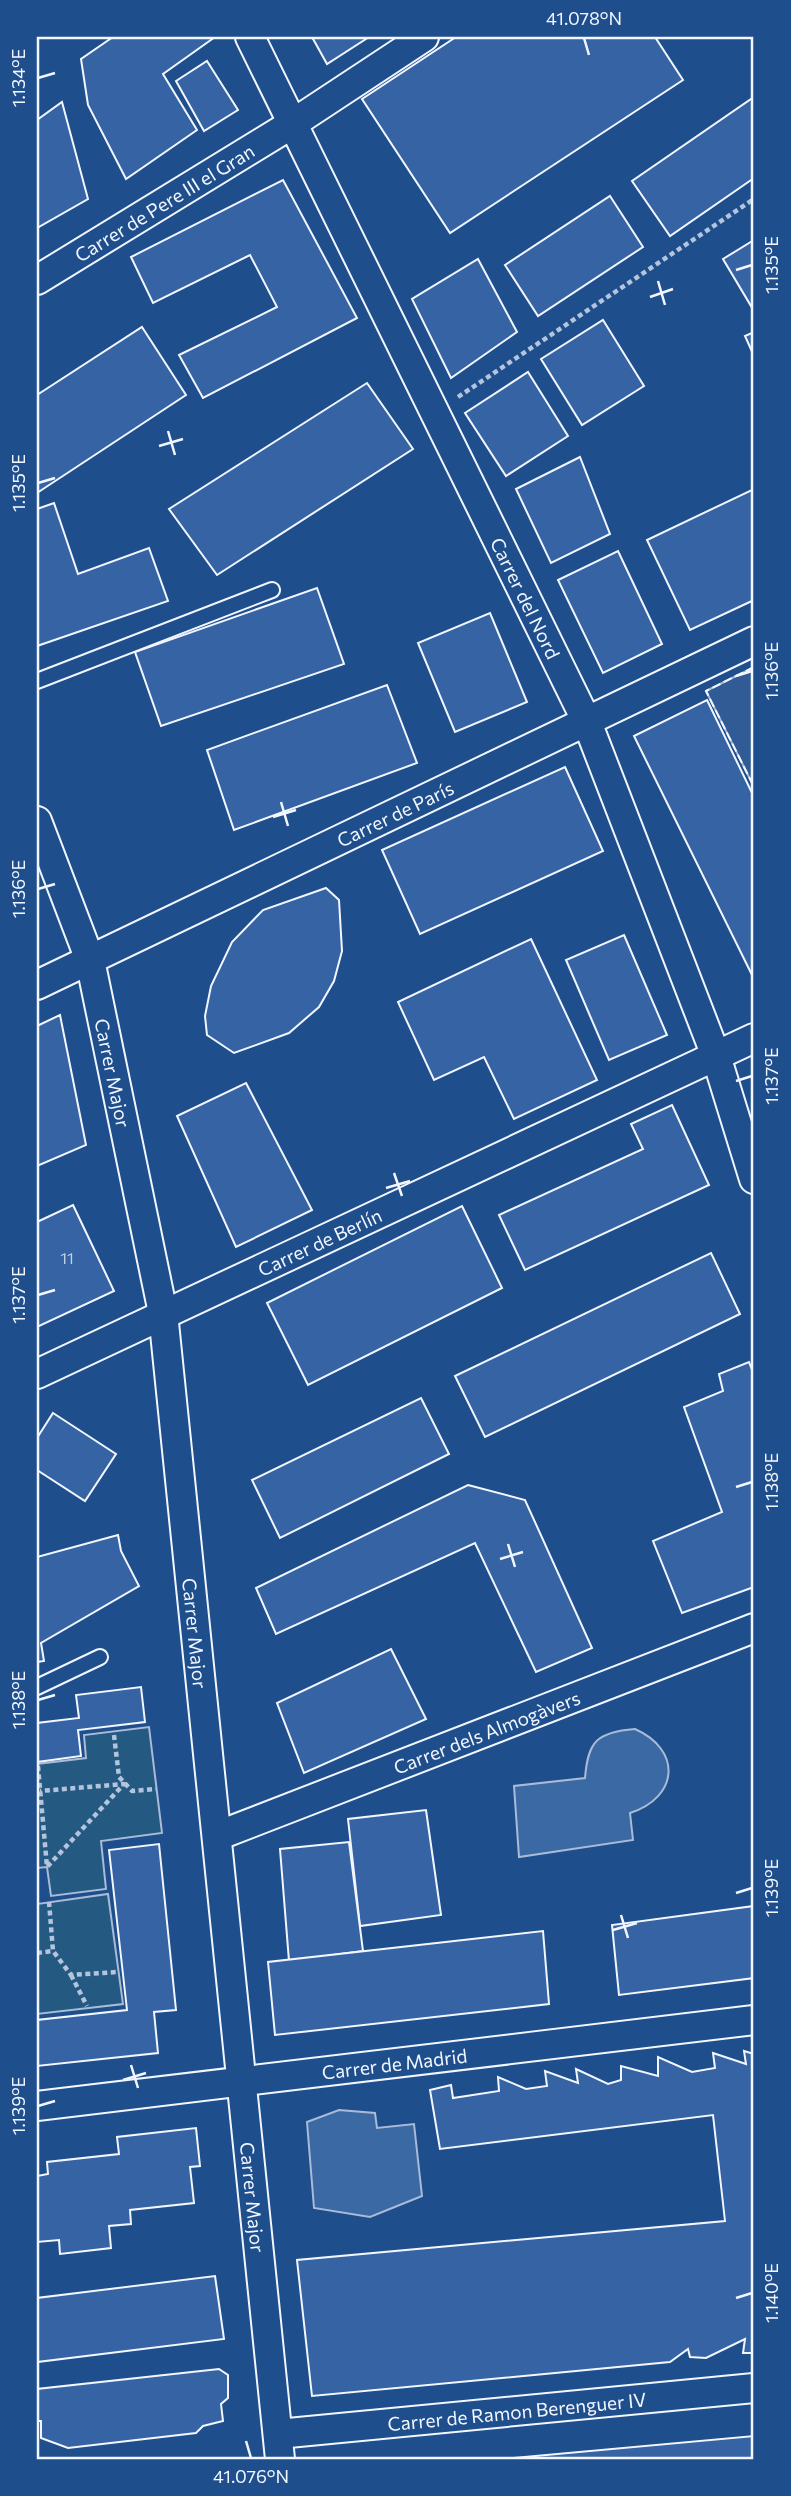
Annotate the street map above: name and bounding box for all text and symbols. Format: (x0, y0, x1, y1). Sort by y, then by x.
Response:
text: 41.078°N (546, 7, 622, 29)
text: 1.134°E (7, 49, 29, 107)
street label: Carrer de Pere III el Gran (70, 139, 258, 266)
text: 1.135°E (760, 236, 782, 294)
text: 1.135°E (7, 454, 29, 512)
street label: Carrer del Nord (486, 533, 565, 662)
text: 1.136°E (760, 642, 782, 700)
street label: Carrer de París (333, 775, 457, 851)
text: 1.136°E (7, 860, 29, 918)
street label: Carrer Major (91, 1016, 136, 1130)
text: 1.137°E (760, 1047, 782, 1105)
street label: Carrer de Berlín (254, 1203, 385, 1281)
house number: 11 (60, 1248, 74, 1267)
text: 1.137°E (7, 1266, 29, 1324)
text: 1.138°E (760, 1453, 782, 1511)
street label: Carrer Major (179, 1577, 213, 1690)
text: 1.138°E (7, 1671, 29, 1729)
street label: Carrer dels Almogàvers (390, 1685, 583, 1778)
text: 1.139°E (760, 1859, 782, 1917)
street label: Carrer de Madrid (321, 2043, 468, 2083)
text: 1.139°E (7, 2077, 29, 2135)
street label: Carrer Major (236, 2141, 270, 2254)
text: 1.140°E (760, 2263, 782, 2323)
street label: Carrer de Ramon Berenguer IV (386, 2387, 647, 2435)
text: 41.076°N (213, 2465, 289, 2487)

